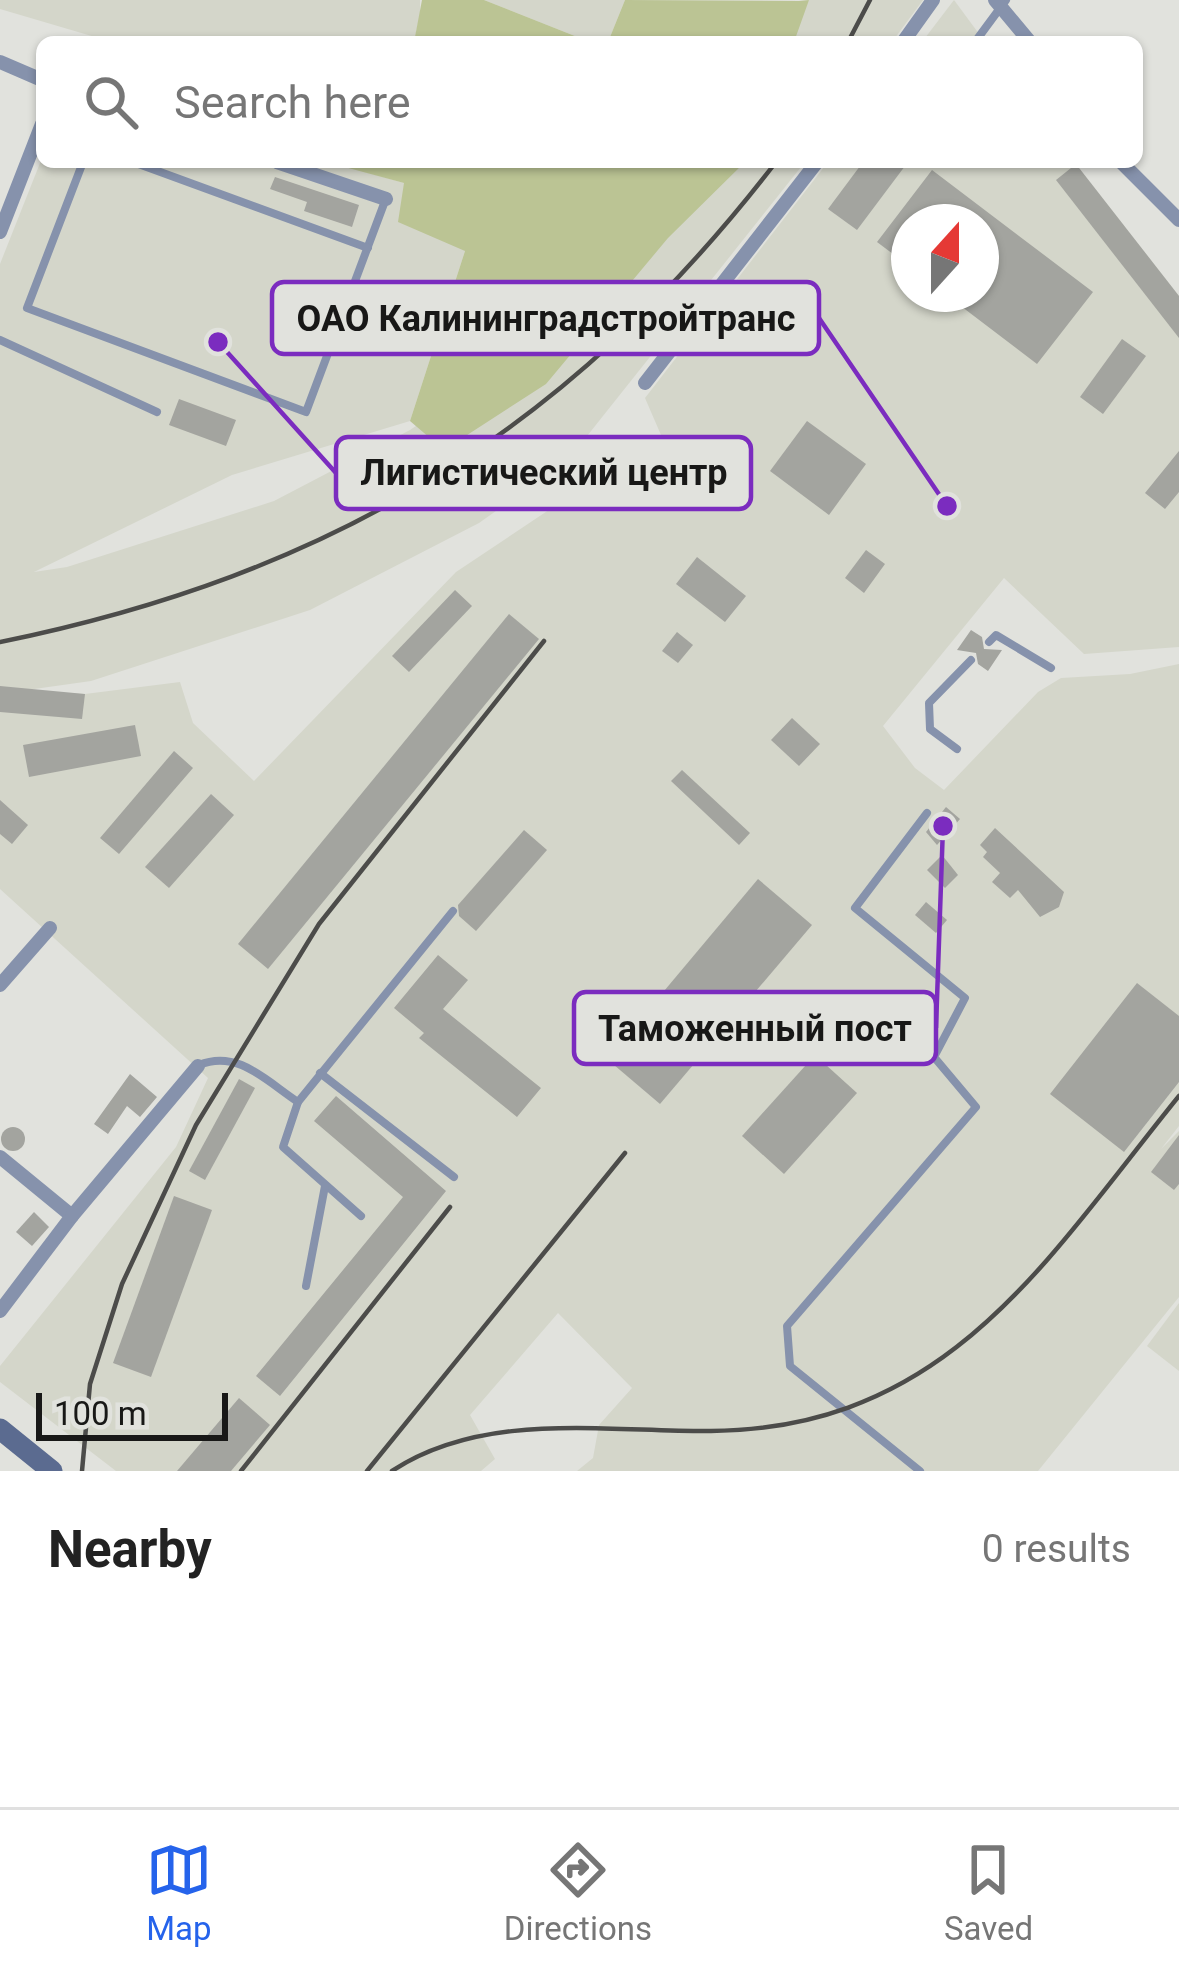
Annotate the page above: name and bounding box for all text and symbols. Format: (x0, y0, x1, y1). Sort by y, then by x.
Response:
search box (36, 36, 1143, 168)
icon: search (78, 69, 144, 135)
text: Search here (174, 76, 411, 129)
north arrow (891, 204, 999, 312)
callout: ОАО Калининградстройтранс (272, 282, 819, 354)
text: ОАО Калининградстройтранс (297, 298, 796, 340)
callout: Лигистический центр (336, 437, 751, 509)
text: Лигистический центр (360, 452, 728, 494)
callout: Таможенный пост (574, 992, 936, 1064)
text: Таможенный пост (598, 1008, 912, 1050)
scale bar (36, 1387, 228, 1440)
text: 100 m (54, 1394, 147, 1433)
text: Nearby (48, 1520, 212, 1579)
text: 0 results (982, 1526, 1131, 1572)
tab: Map (146, 1837, 212, 1948)
tab: Directions (504, 1837, 652, 1948)
tab: Saved (944, 1837, 1033, 1948)

